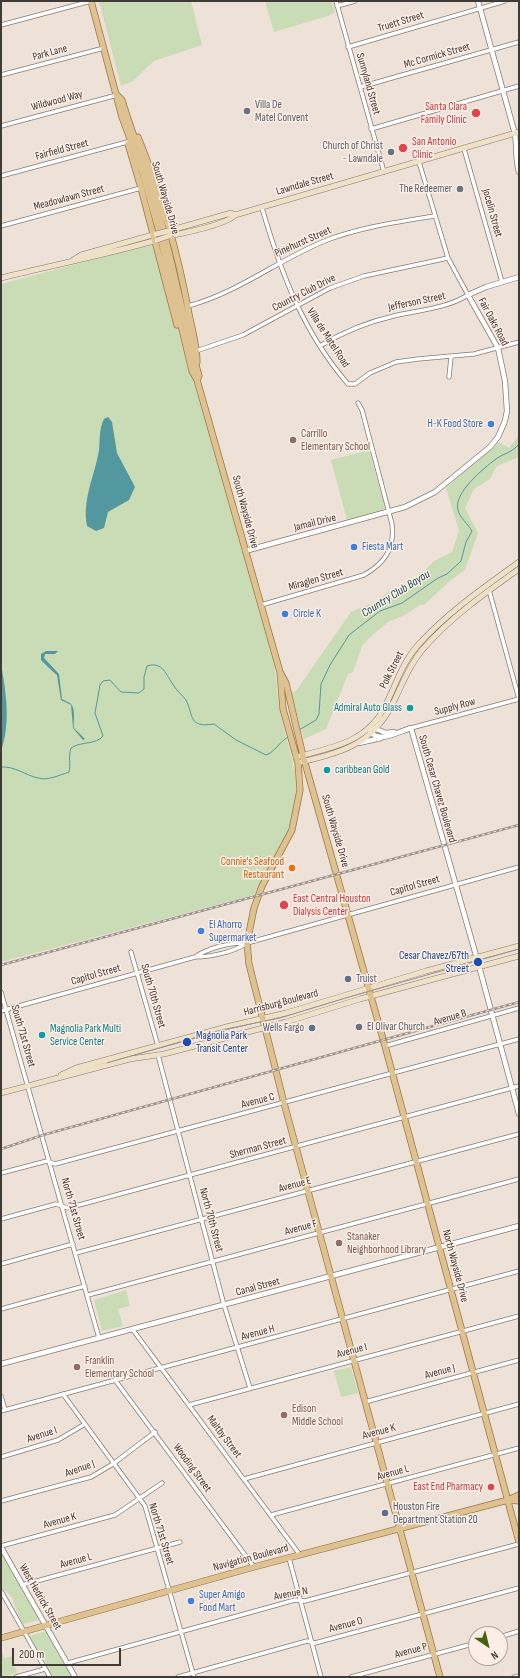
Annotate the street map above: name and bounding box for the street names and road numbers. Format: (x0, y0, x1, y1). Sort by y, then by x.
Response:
street label: Truett Street (376, 9, 426, 35)
street label: Mc Cormick Street (402, 40, 472, 72)
street label: Park Lane (31, 42, 69, 64)
street label: Sunnyland Street (353, 52, 383, 116)
street label: Wildwood Way (30, 88, 84, 114)
street label: Fairfield Street (34, 137, 90, 163)
street label: South Wayside Drive (148, 160, 182, 236)
street label: Lawndale Street (275, 169, 335, 199)
street label: Meadowlawn Street (32, 182, 106, 214)
street label: Jocelin Street (479, 187, 505, 239)
street label: Pinehurst Street (273, 224, 333, 260)
street label: Country Club Drive (270, 271, 338, 315)
street label: Jefferson Street (387, 289, 447, 315)
street label: Fair Oaks Road (475, 296, 511, 348)
street label: Villa de Matel Road (304, 306, 352, 370)
street label: South Wayside Drive (229, 474, 261, 550)
street label: Jamail Drive (293, 511, 337, 535)
street label: Miraglen Street (287, 566, 345, 594)
street label: Polk Street (377, 649, 407, 691)
street label: Supply Row (433, 695, 477, 719)
street label: South Cesar Chavez Boulevard (415, 734, 459, 844)
street label: South Wayside Drive (318, 793, 352, 869)
street label: Capitol Street (389, 873, 441, 899)
street label: Capitol Street (70, 962, 122, 988)
street label: South 70th Street (138, 962, 168, 1030)
street label: Harrisburg Boulevard (242, 987, 320, 1019)
street label: South 71st Street (8, 1003, 38, 1069)
street label: Avenue B (432, 1007, 468, 1029)
street label: Avenue C (240, 1090, 276, 1112)
street label: Sherman Street (228, 1134, 288, 1162)
street label: Avenue E (277, 1174, 313, 1196)
street label: North 71st Street (58, 1177, 88, 1241)
street label: North 70th Street (196, 1187, 226, 1253)
street label: Avenue F (283, 1217, 319, 1239)
street label: North Wayside Drive (439, 1228, 471, 1304)
street label: Canal Street (234, 1275, 282, 1299)
street label: Avenue H (240, 1322, 276, 1344)
street label: Avenue I (335, 1341, 369, 1361)
street label: Avenue J (423, 1362, 457, 1382)
street label: Maltby Street (204, 1413, 244, 1461)
street label: Avenue K (361, 1421, 397, 1443)
street label: Avenue I (25, 1424, 59, 1446)
street label: Wooding Street (170, 1441, 214, 1495)
street label: Avenue J (63, 1458, 97, 1480)
street label: Avenue L (375, 1462, 411, 1484)
street label: North 71st Street (145, 1502, 177, 1566)
street label: Avenue K (42, 1510, 78, 1532)
street label: Navigation Boulevard (212, 1542, 290, 1574)
street label: Avenue L (58, 1550, 94, 1572)
street label: West Hedrick Street (16, 1562, 64, 1632)
street label: Avenue N (273, 1585, 309, 1603)
street label: Avenue O (328, 1614, 364, 1636)
street label: Avenue P (393, 1640, 429, 1662)

